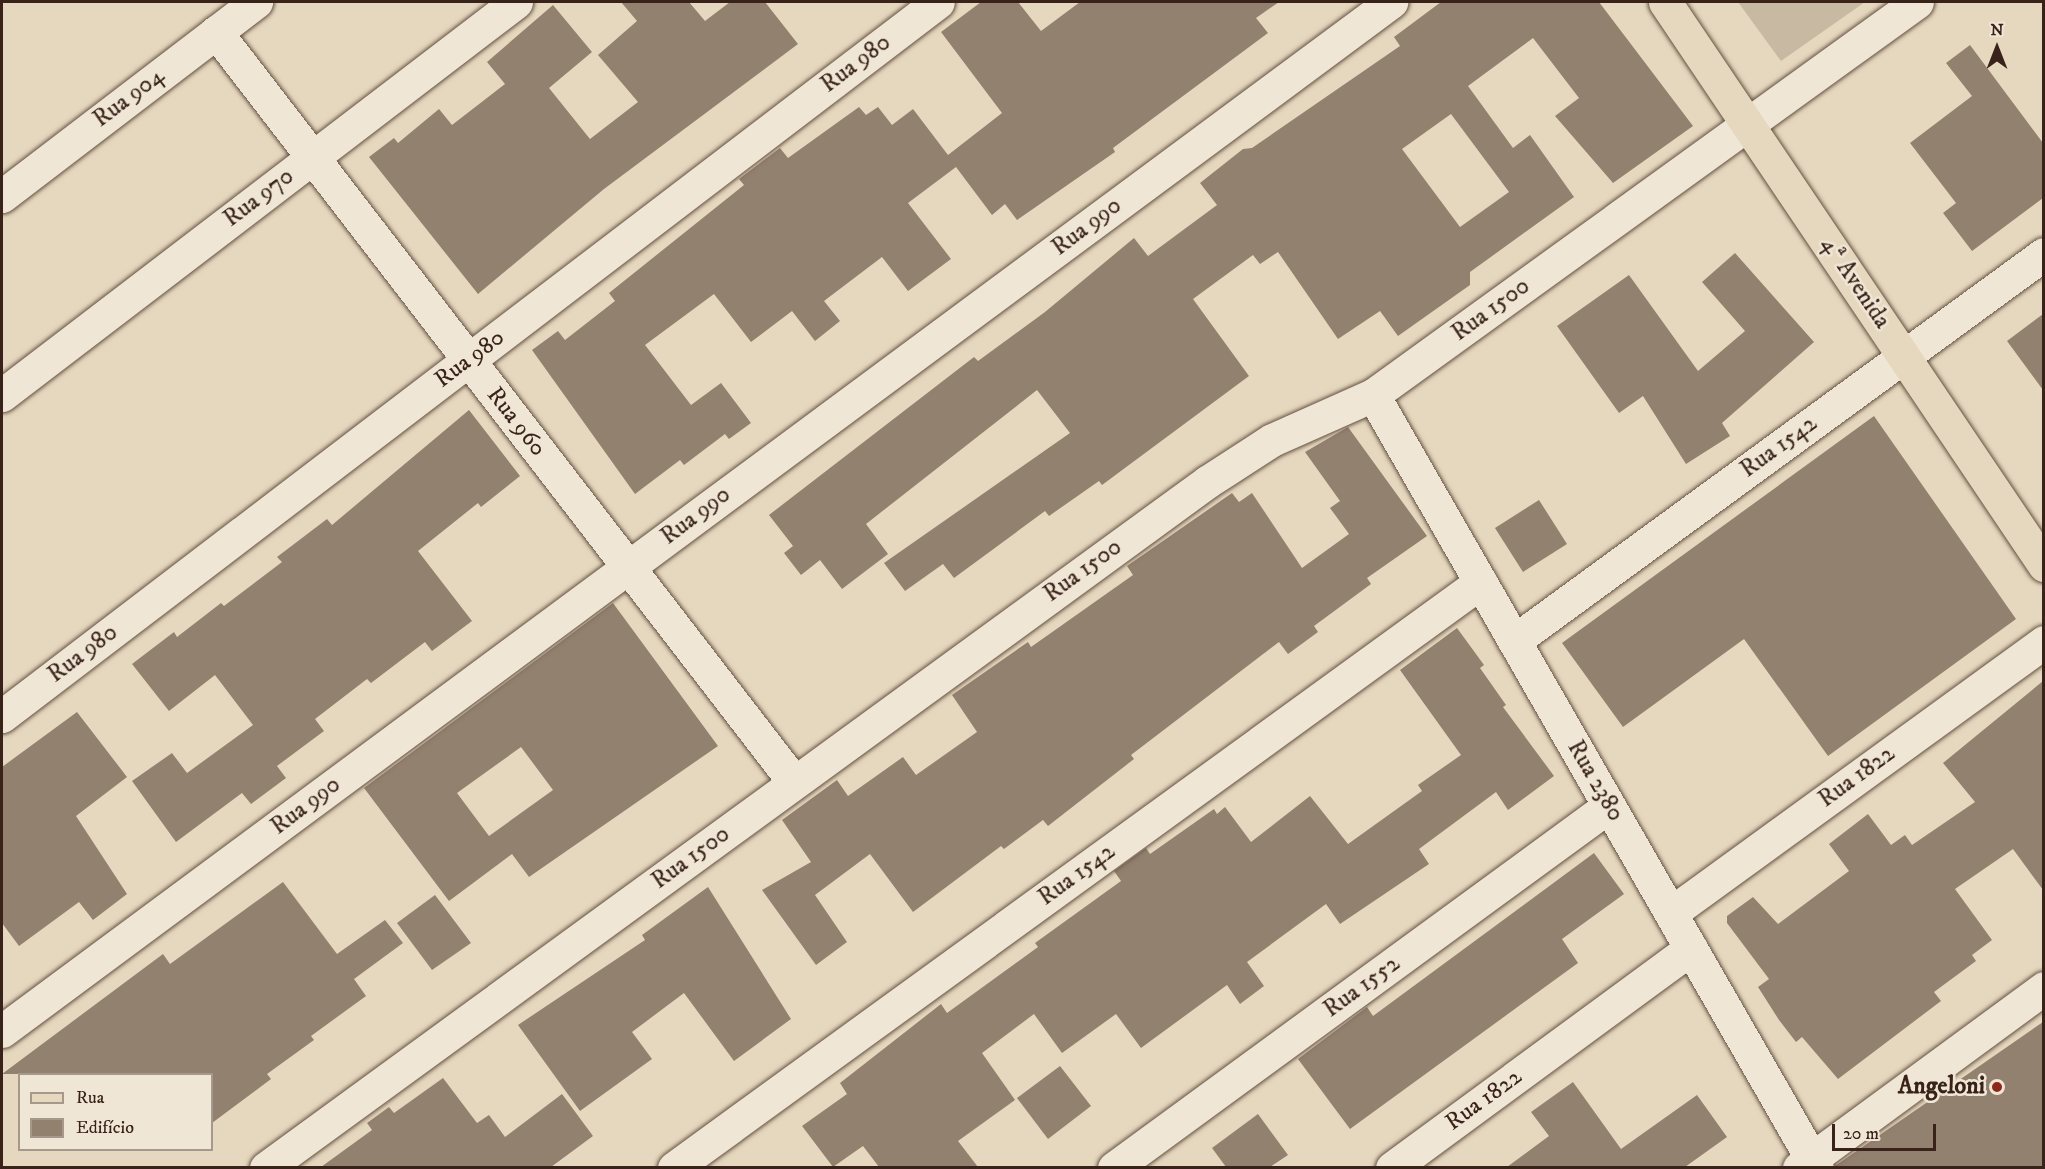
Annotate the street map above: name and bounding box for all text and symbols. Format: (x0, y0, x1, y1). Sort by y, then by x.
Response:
north arrow (1967, 18, 2027, 78)
text: N (1990, 20, 2004, 40)
street label: Rua 980 (815, 28, 897, 100)
street label: Rua 904 (88, 62, 170, 134)
street label: Rua 970 (218, 162, 300, 234)
street label: Rua 990 (1046, 191, 1128, 263)
street label: 4ª Avenida (1814, 232, 1896, 334)
street label: Rua 1500 (1446, 272, 1536, 348)
street label: Rua 980 (429, 323, 511, 395)
street label: Rua 960 (480, 382, 552, 462)
street label: Rua 1542 (1735, 410, 1823, 484)
street label: Rua 990 (655, 480, 737, 552)
street label: Rua 1500 (1038, 533, 1128, 609)
street label: Rua 980 (42, 618, 124, 690)
street label: Rua 2380 (1560, 735, 1630, 827)
street label: Rua 1822 (1813, 740, 1901, 814)
street label: Rua 990 (265, 770, 347, 842)
street label: Rua 1500 (646, 820, 736, 896)
street label: Rua 1542 (1033, 838, 1121, 912)
street label: Rua 1552 (1318, 950, 1406, 1024)
street label: Rua 1822 (1440, 1063, 1528, 1137)
legend (18, 1073, 213, 1151)
place label: Angeloni (1898, 1073, 1985, 1101)
marker: Angeloni (1990, 1080, 2004, 1094)
text: Rua (76, 1087, 104, 1109)
scale bar (1835, 1112, 1938, 1150)
text: Edifício (76, 1117, 134, 1139)
text: 20 m (1843, 1123, 1879, 1145)

